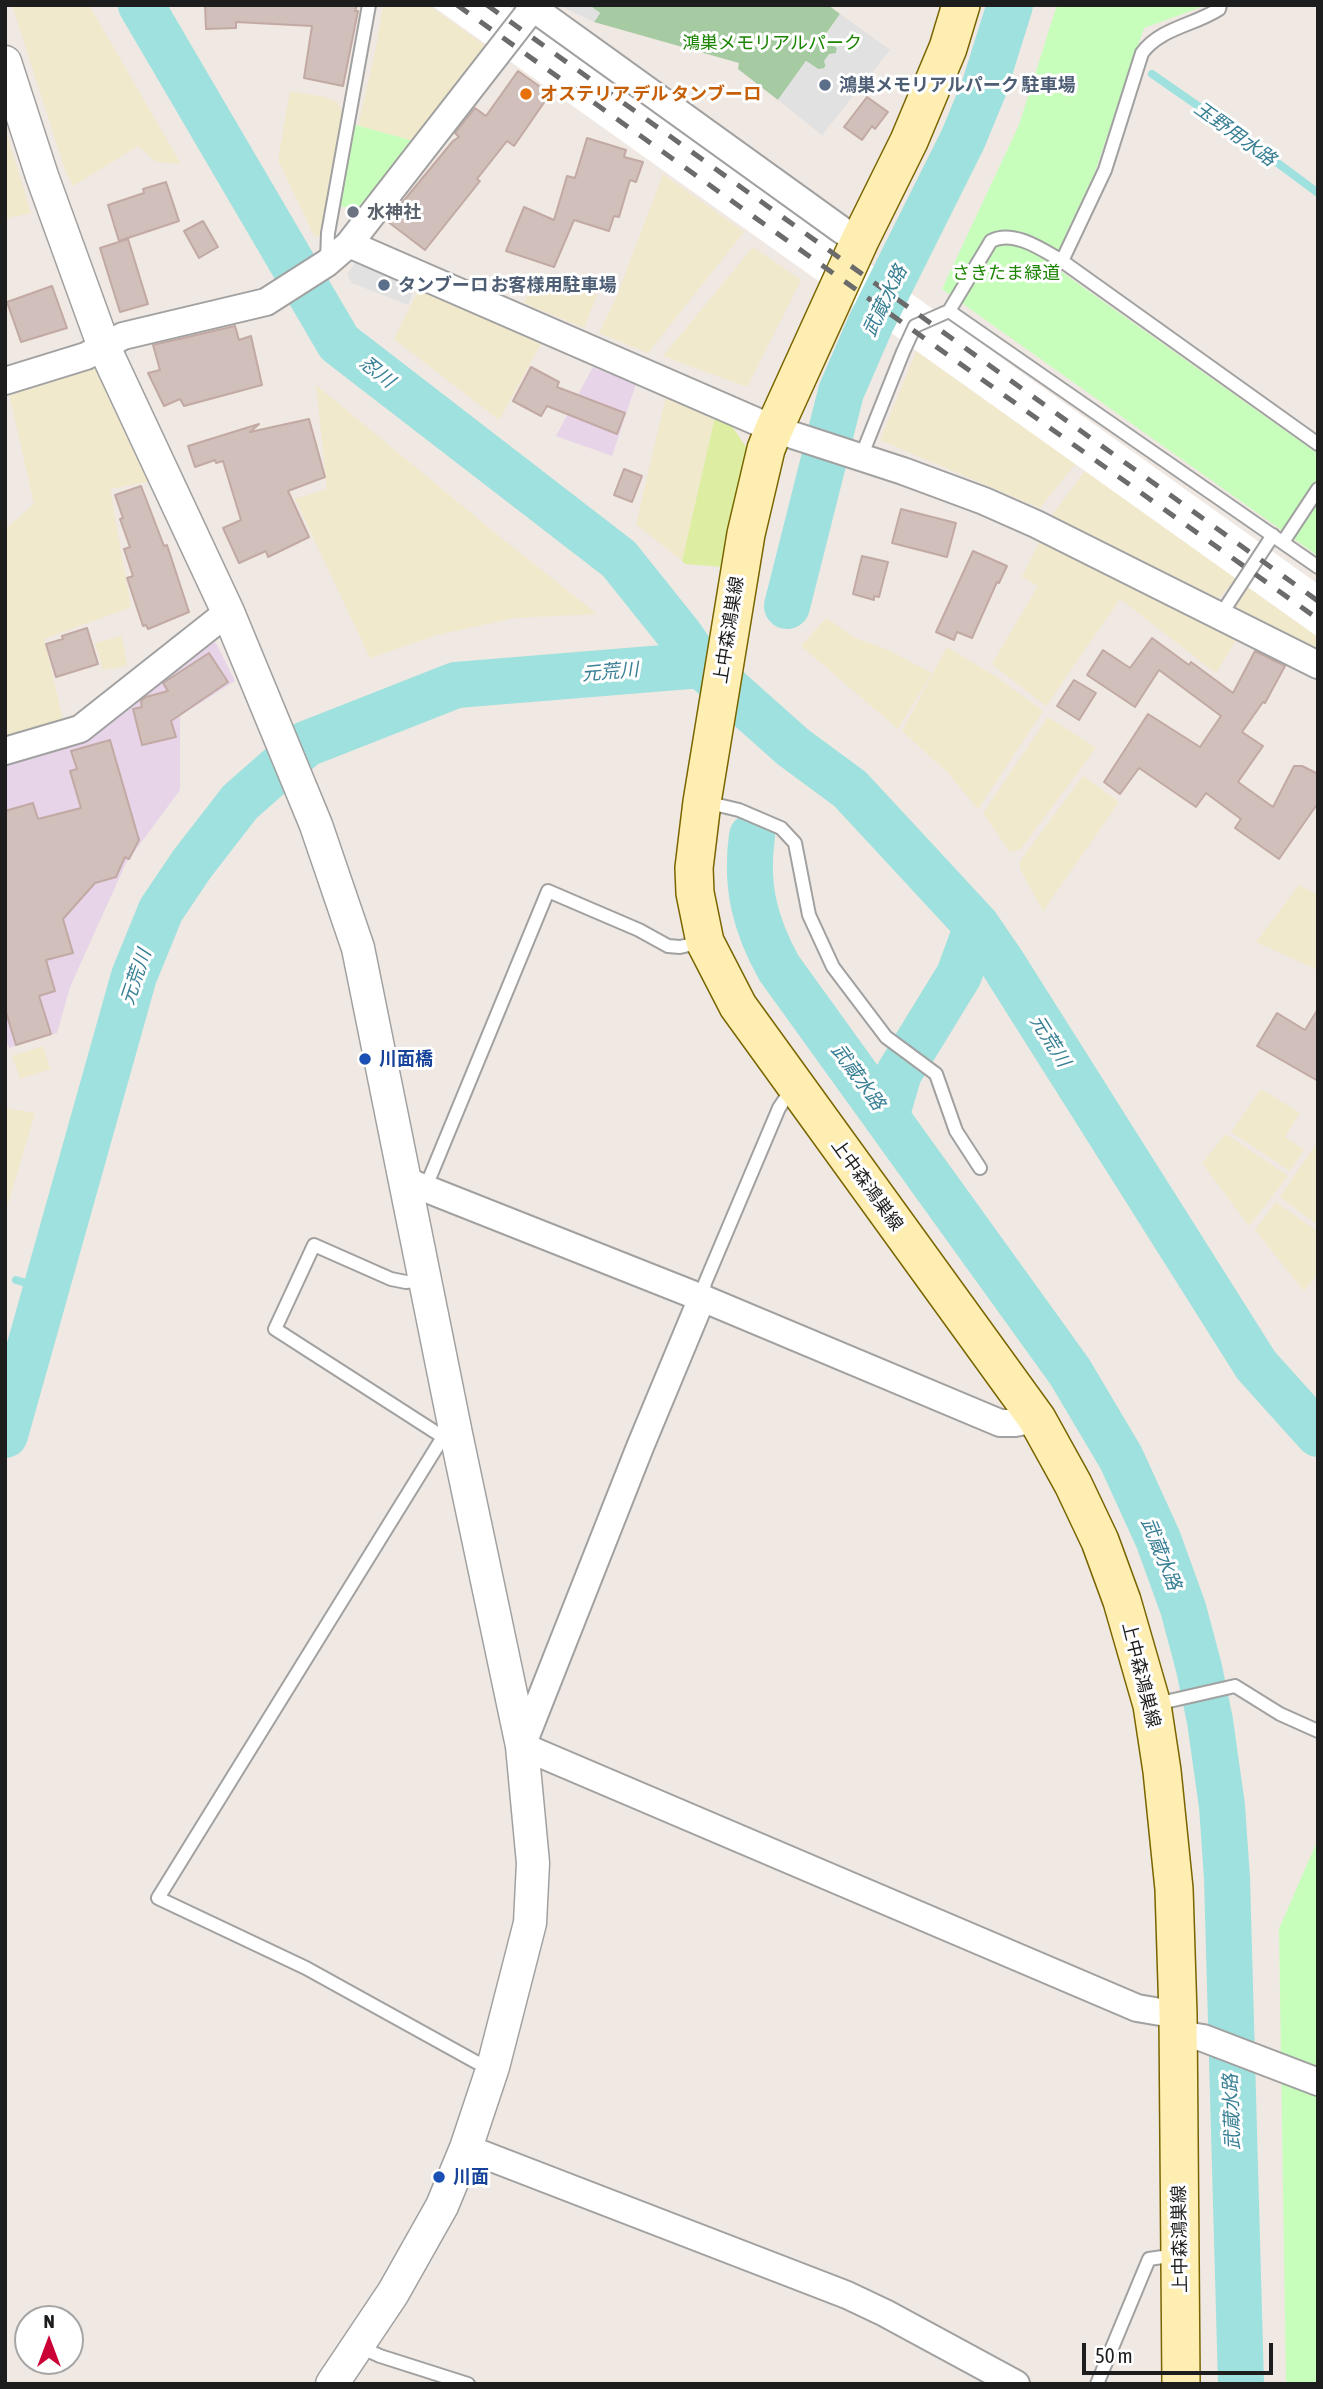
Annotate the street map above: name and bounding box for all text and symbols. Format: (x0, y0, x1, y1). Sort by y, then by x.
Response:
park label: 鴻巣メモリアルパーク (682, 32, 862, 54)
place label: 鴻巣メモリアルパーク 駐車場 (839, 74, 1075, 96)
marker: 鴻巣メモリアルパーク 駐車場 (817, 77, 833, 93)
place label: オステリア デル タンブーロ (540, 83, 761, 105)
marker: オステリア デル タンブーロ (518, 86, 534, 102)
water label: 玉野用水路 (1190, 97, 1280, 171)
place label: 水神社 (367, 201, 421, 223)
marker: 水神社 (345, 204, 361, 220)
water label: 武蔵水路 (858, 262, 912, 340)
park label: さきたま緑道 (952, 262, 1060, 284)
place label: タンブーロ お客様用駐車場 (398, 274, 616, 296)
marker: タンブーロ お客様用駐車場 (376, 277, 392, 293)
water label: 忍川 (355, 351, 399, 393)
street label: 上中森鴻巣線 (710, 575, 748, 685)
water label: 元荒川 (581, 658, 639, 686)
water label: 元荒川 (116, 946, 156, 1008)
water label: 元荒川 (1025, 1011, 1075, 1071)
water label: 武蔵水路 (826, 1040, 890, 1114)
place label: 川面橋 (379, 1048, 433, 1070)
marker: 川面橋 (357, 1051, 373, 1067)
street label: 上中森鴻巣線 (827, 1135, 907, 1235)
water label: 武蔵水路 (1136, 1514, 1186, 1594)
street label: 上中森鴻巣線 (1117, 1620, 1165, 1730)
water label: 武蔵水路 (1219, 2074, 1245, 2150)
place label: 川面 (453, 2166, 489, 2188)
marker: 川面 (431, 2169, 447, 2185)
street label: 上中森鴻巣線 (1168, 2185, 1192, 2293)
north arrow (14, 2305, 84, 2375)
text: N (43, 2310, 55, 2332)
scale bar (1085, 2330, 1276, 2374)
text: 50 m (1095, 2343, 1133, 2367)

